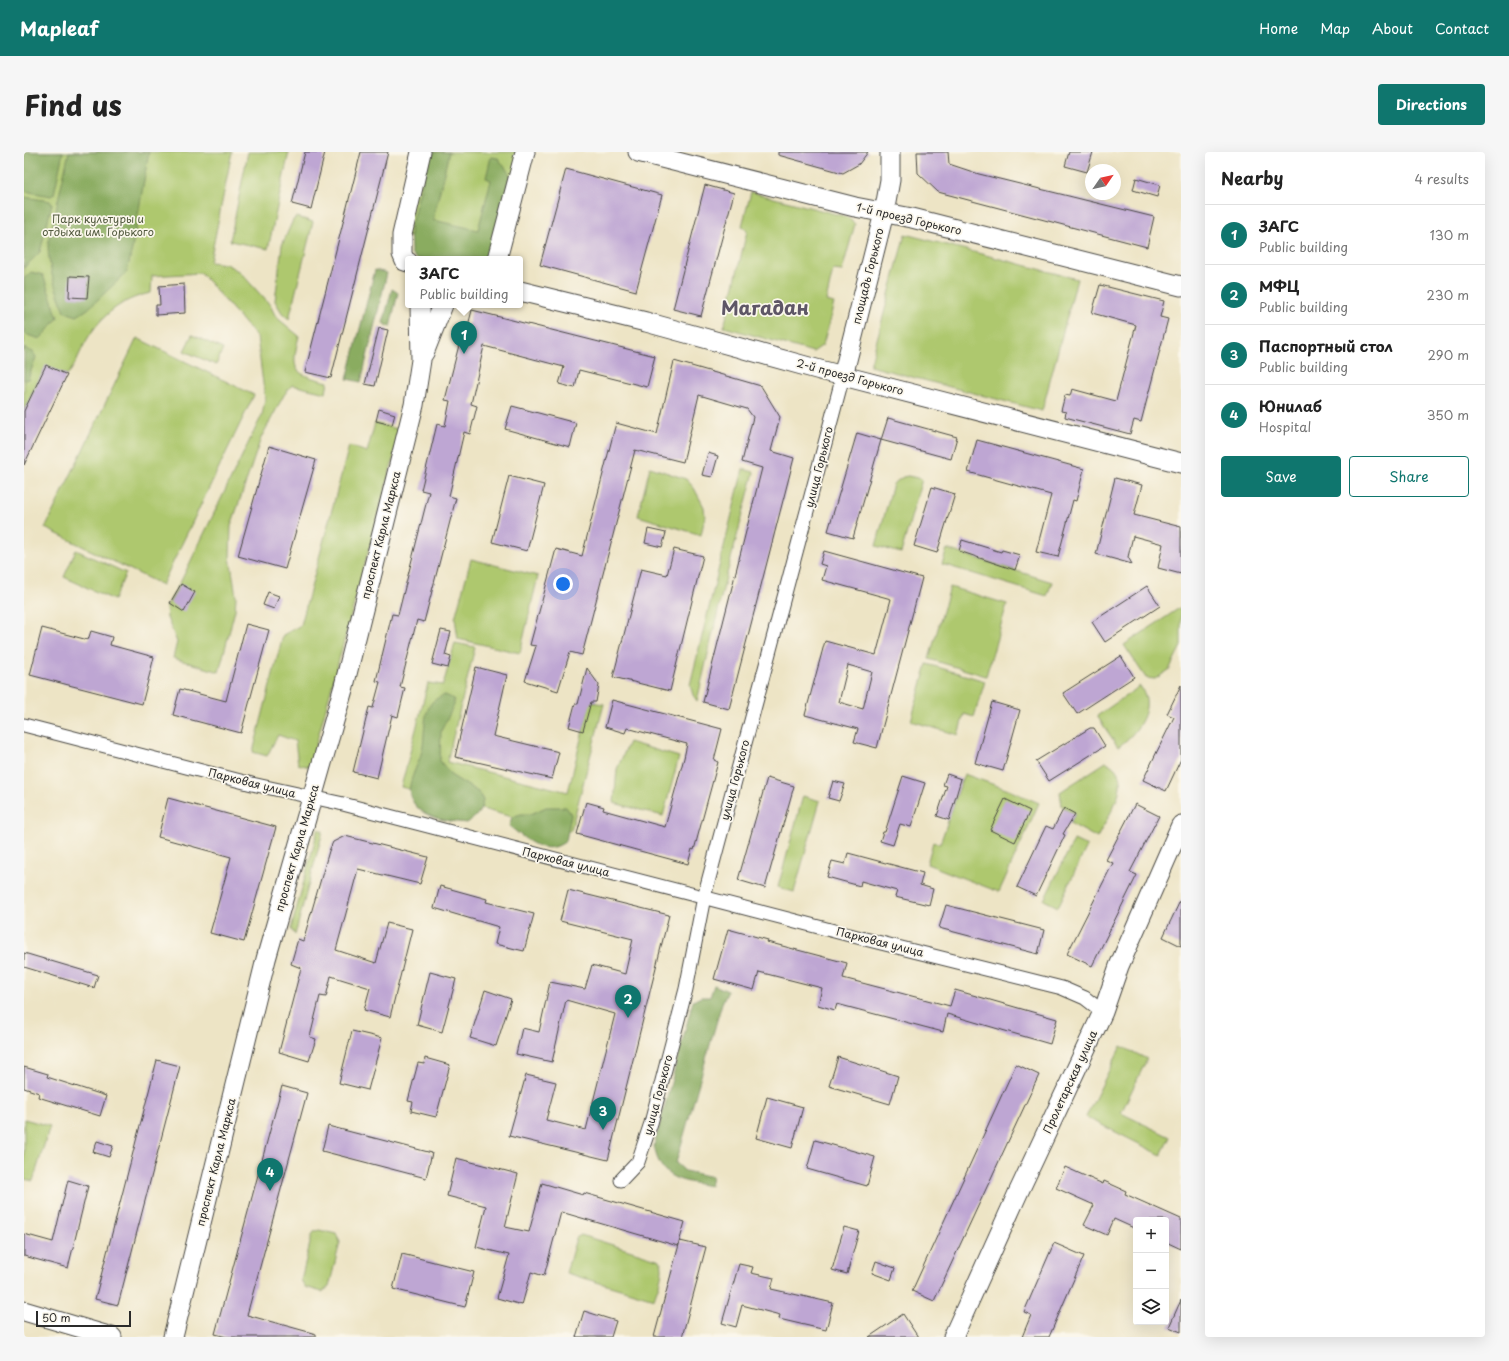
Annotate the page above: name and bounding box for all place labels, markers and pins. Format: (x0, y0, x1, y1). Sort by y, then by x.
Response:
pin: 1 (451, 321, 477, 354)
pin: 2 (615, 985, 641, 1018)
pin: 3 (590, 1097, 616, 1130)
pin: 4 (257, 1158, 283, 1191)

